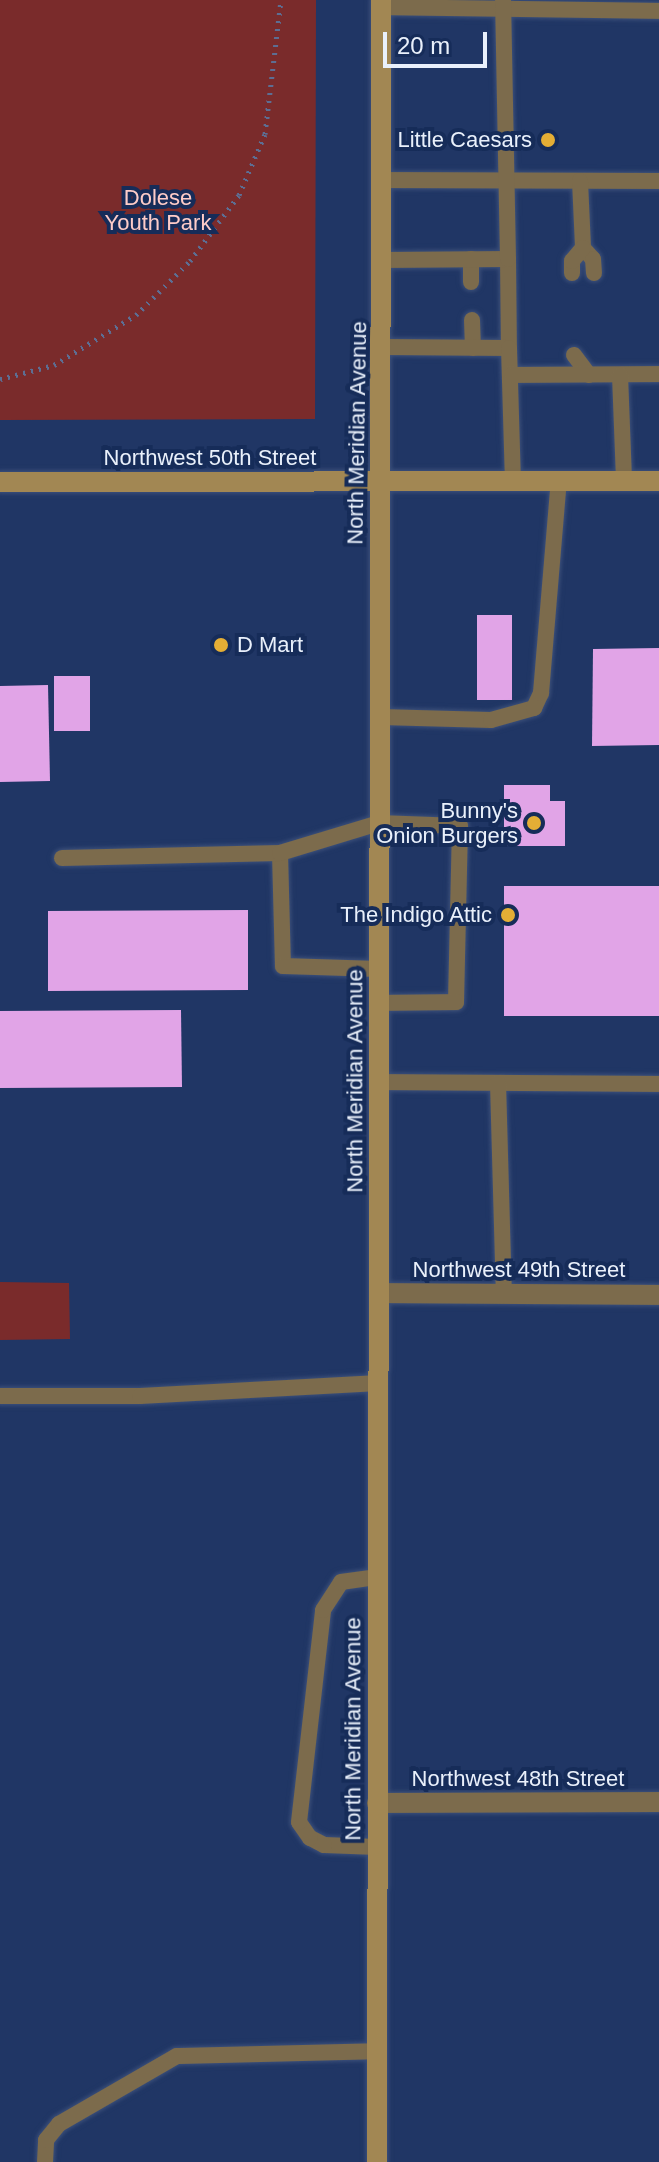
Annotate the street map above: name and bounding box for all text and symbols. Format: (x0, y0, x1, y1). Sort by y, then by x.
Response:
scale bar (387, 16, 491, 66)
text: 20 m (397, 32, 450, 59)
place label: Little Caesars (397, 127, 532, 153)
marker: Little Caesars (539, 131, 557, 149)
park label: Dolese Youth Park (105, 184, 211, 236)
street label: North Meridian Avenue (342, 320, 372, 546)
street label: Northwest 50th Street (104, 445, 316, 471)
place label: D Mart (237, 632, 303, 658)
marker: D Mart (212, 636, 230, 654)
place label: Bunny's Onion Burgers (376, 797, 518, 848)
marker: Bunny's Onion Burgers (525, 814, 543, 832)
place label: The Indigo Attic (339, 902, 492, 928)
marker: The Indigo Attic (499, 906, 517, 924)
street label: North Meridian Avenue (342, 969, 368, 1193)
street label: Northwest 49th Street (413, 1257, 625, 1283)
street label: North Meridian Avenue (340, 1617, 366, 1841)
street label: Northwest 48th Street (412, 1766, 624, 1792)

